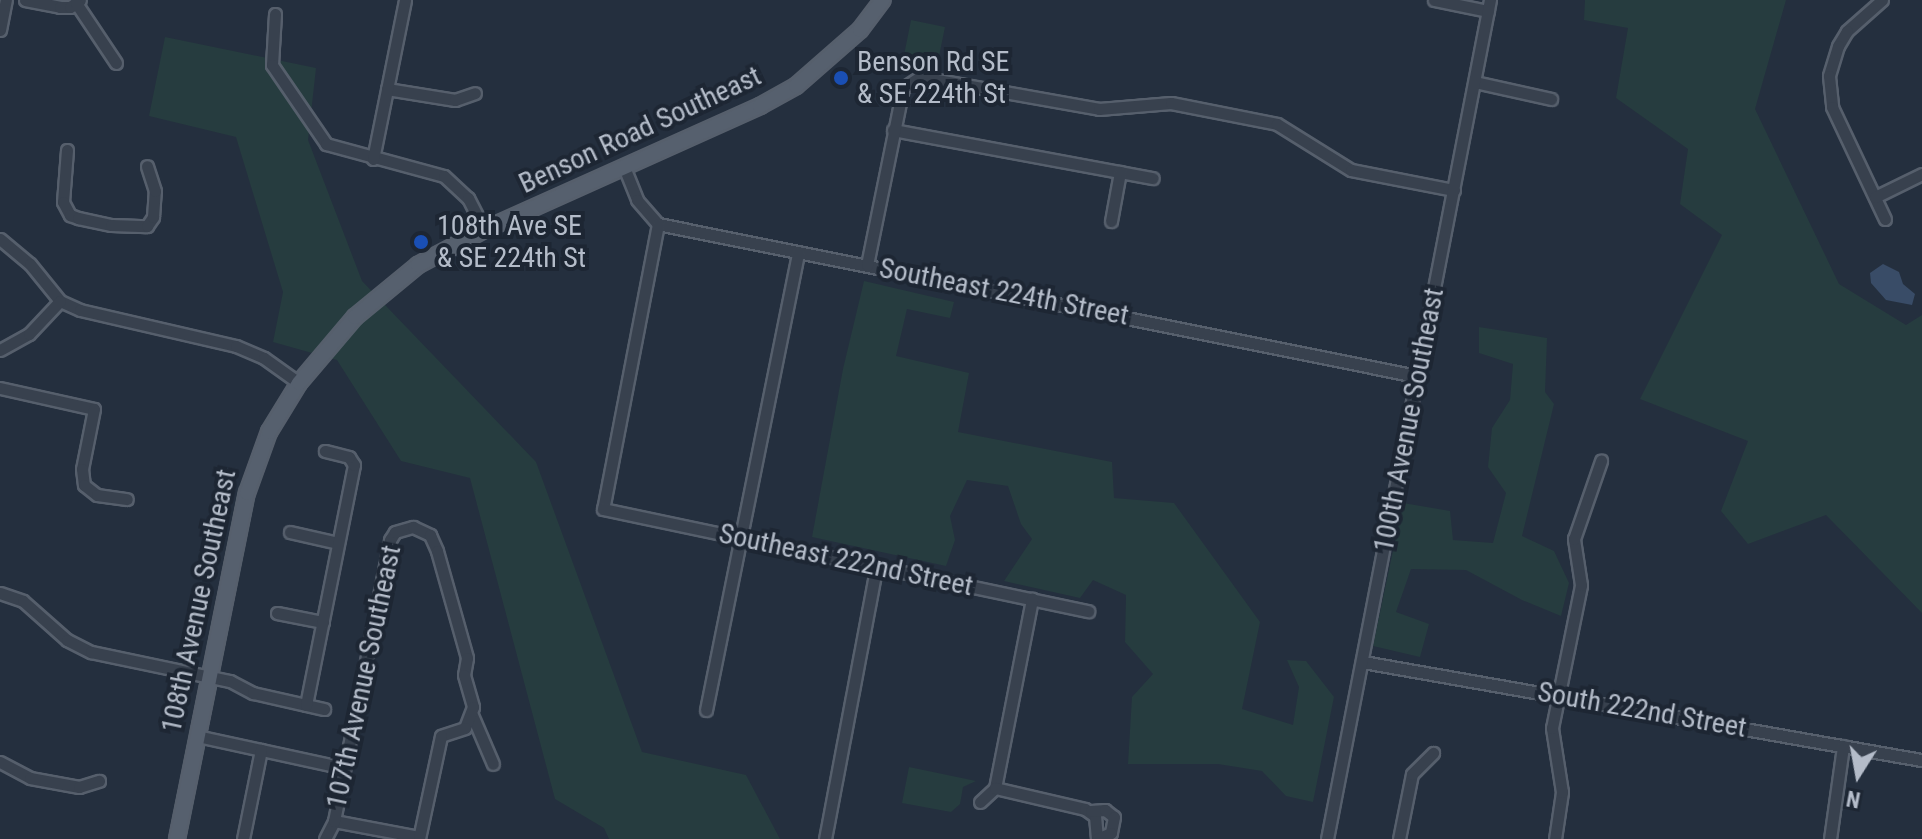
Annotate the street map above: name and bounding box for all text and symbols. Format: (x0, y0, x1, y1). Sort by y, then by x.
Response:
place label: Benson Rd SE & SE 224th St (857, 45, 1009, 111)
street label: Benson Road Southeast (514, 59, 766, 201)
marker: Benson Rd SE & SE 224th St (832, 69, 850, 87)
place label: 108th Ave SE & SE 224th St (437, 209, 586, 275)
marker: 108th Ave SE & SE 224th St (412, 233, 430, 251)
street label: Southeast 224th Street (876, 251, 1132, 333)
street label: 100th Avenue Southeast (1367, 285, 1451, 555)
street label: 108th Avenue Southeast (155, 466, 243, 736)
street label: Southeast 222nd Street (716, 517, 976, 603)
street label: 107th Avenue Southeast (320, 542, 408, 812)
street label: South 222nd Street (1535, 675, 1749, 745)
north arrow (1818, 735, 1898, 815)
text: N (1844, 785, 1862, 813)

